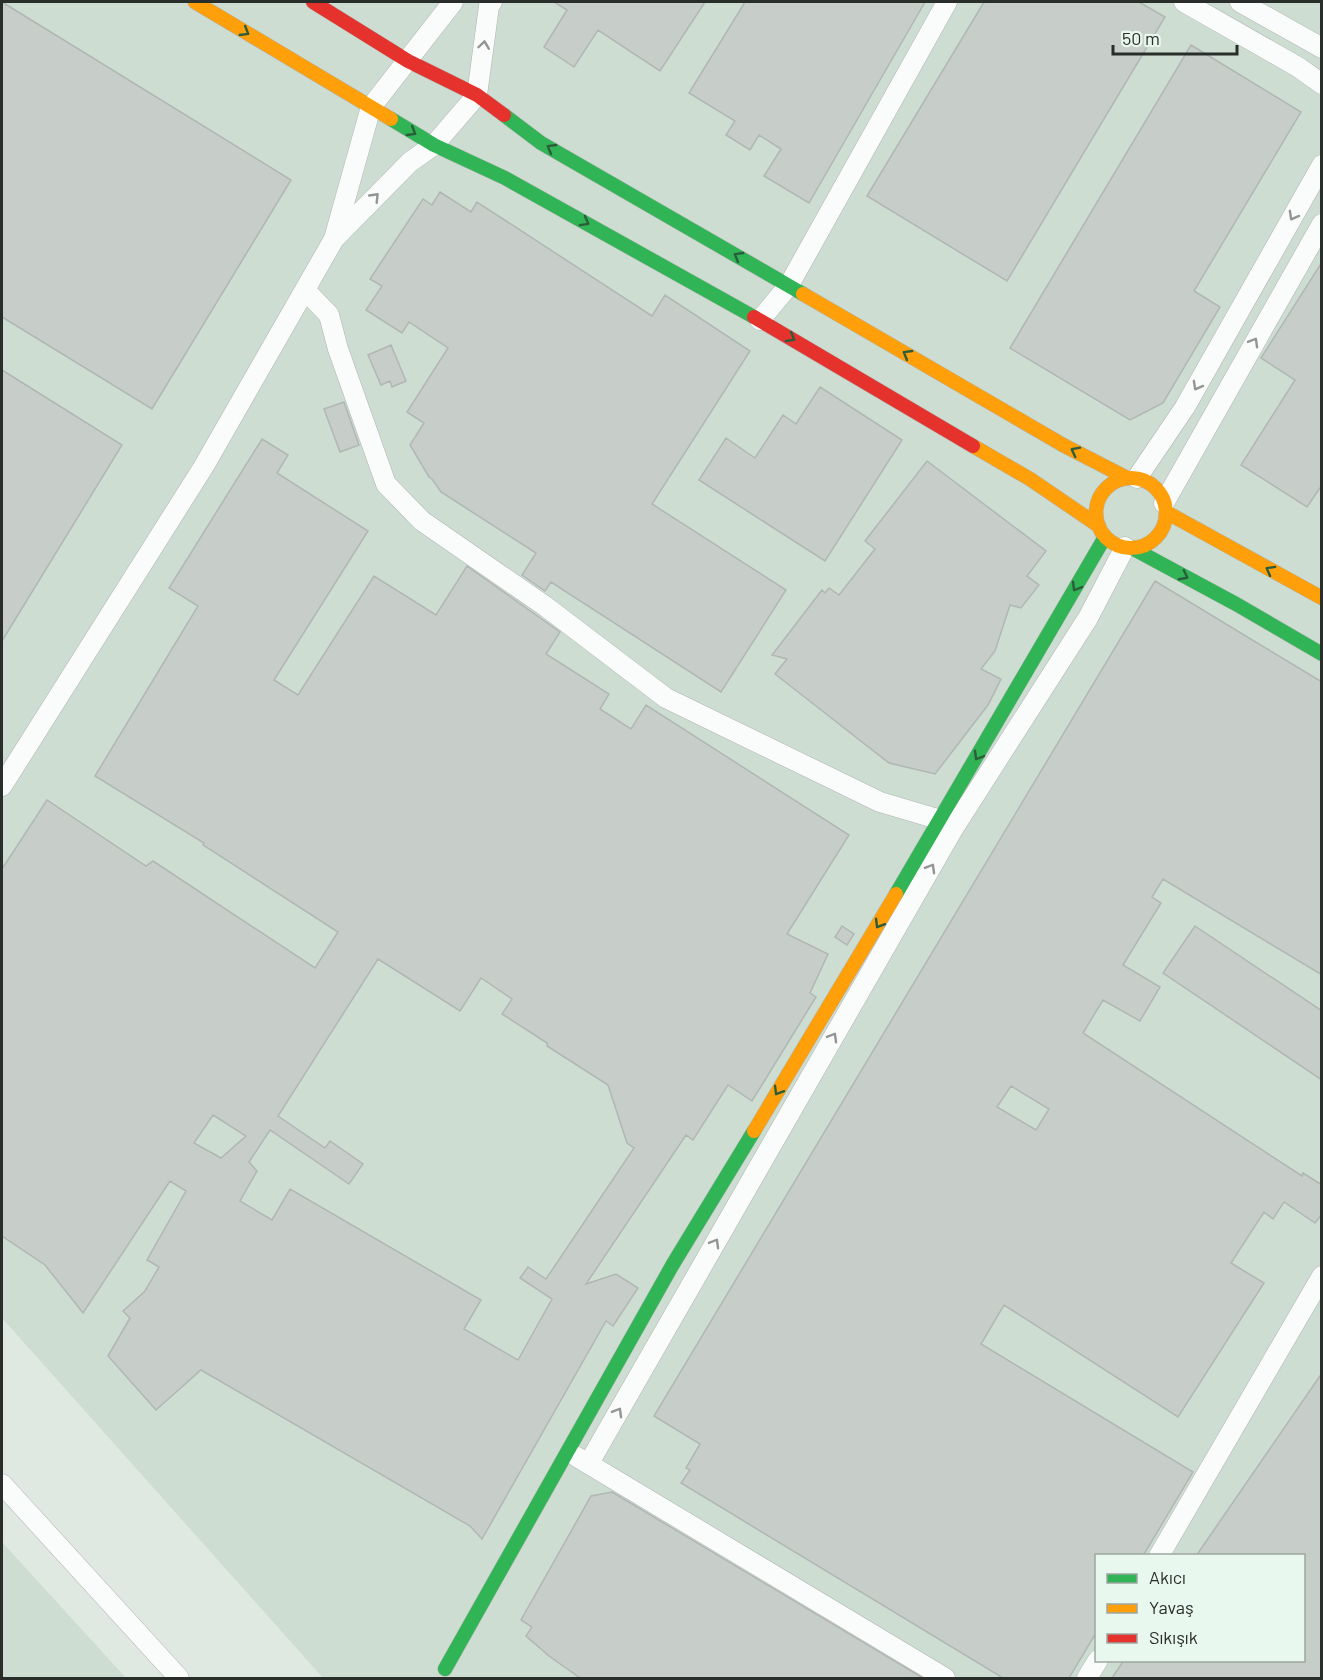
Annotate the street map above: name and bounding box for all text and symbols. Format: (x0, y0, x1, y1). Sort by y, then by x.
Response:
scale bar (1113, 18, 1238, 56)
one-way arrow (239, 24, 249, 36)
text: 50 m (1122, 27, 1160, 49)
one-way arrow (477, 41, 489, 50)
one-way arrow (406, 124, 416, 136)
one-way arrow (547, 144, 557, 156)
one-way arrow (368, 194, 379, 205)
one-way arrow (1289, 210, 1300, 221)
one-way arrow (579, 215, 589, 226)
one-way arrow (734, 252, 744, 263)
one-way arrow (785, 331, 795, 343)
one-way arrow (1247, 337, 1258, 348)
one-way arrow (903, 349, 913, 361)
one-way arrow (1193, 380, 1204, 390)
one-way arrow (1071, 447, 1082, 458)
one-way arrow (1266, 565, 1276, 577)
one-way arrow (1177, 569, 1188, 580)
one-way arrow (1072, 581, 1084, 591)
one-way arrow (974, 750, 986, 760)
one-way arrow (923, 864, 935, 874)
one-way arrow (874, 918, 886, 928)
one-way arrow (826, 1033, 838, 1043)
one-way arrow (774, 1085, 786, 1095)
one-way arrow (708, 1239, 720, 1249)
one-way arrow (611, 1408, 622, 1418)
legend (1095, 1554, 1305, 1662)
text: Akıcı (1149, 1566, 1186, 1588)
text: Yavaş (1149, 1596, 1194, 1618)
text: Sıkışık (1149, 1626, 1198, 1648)

